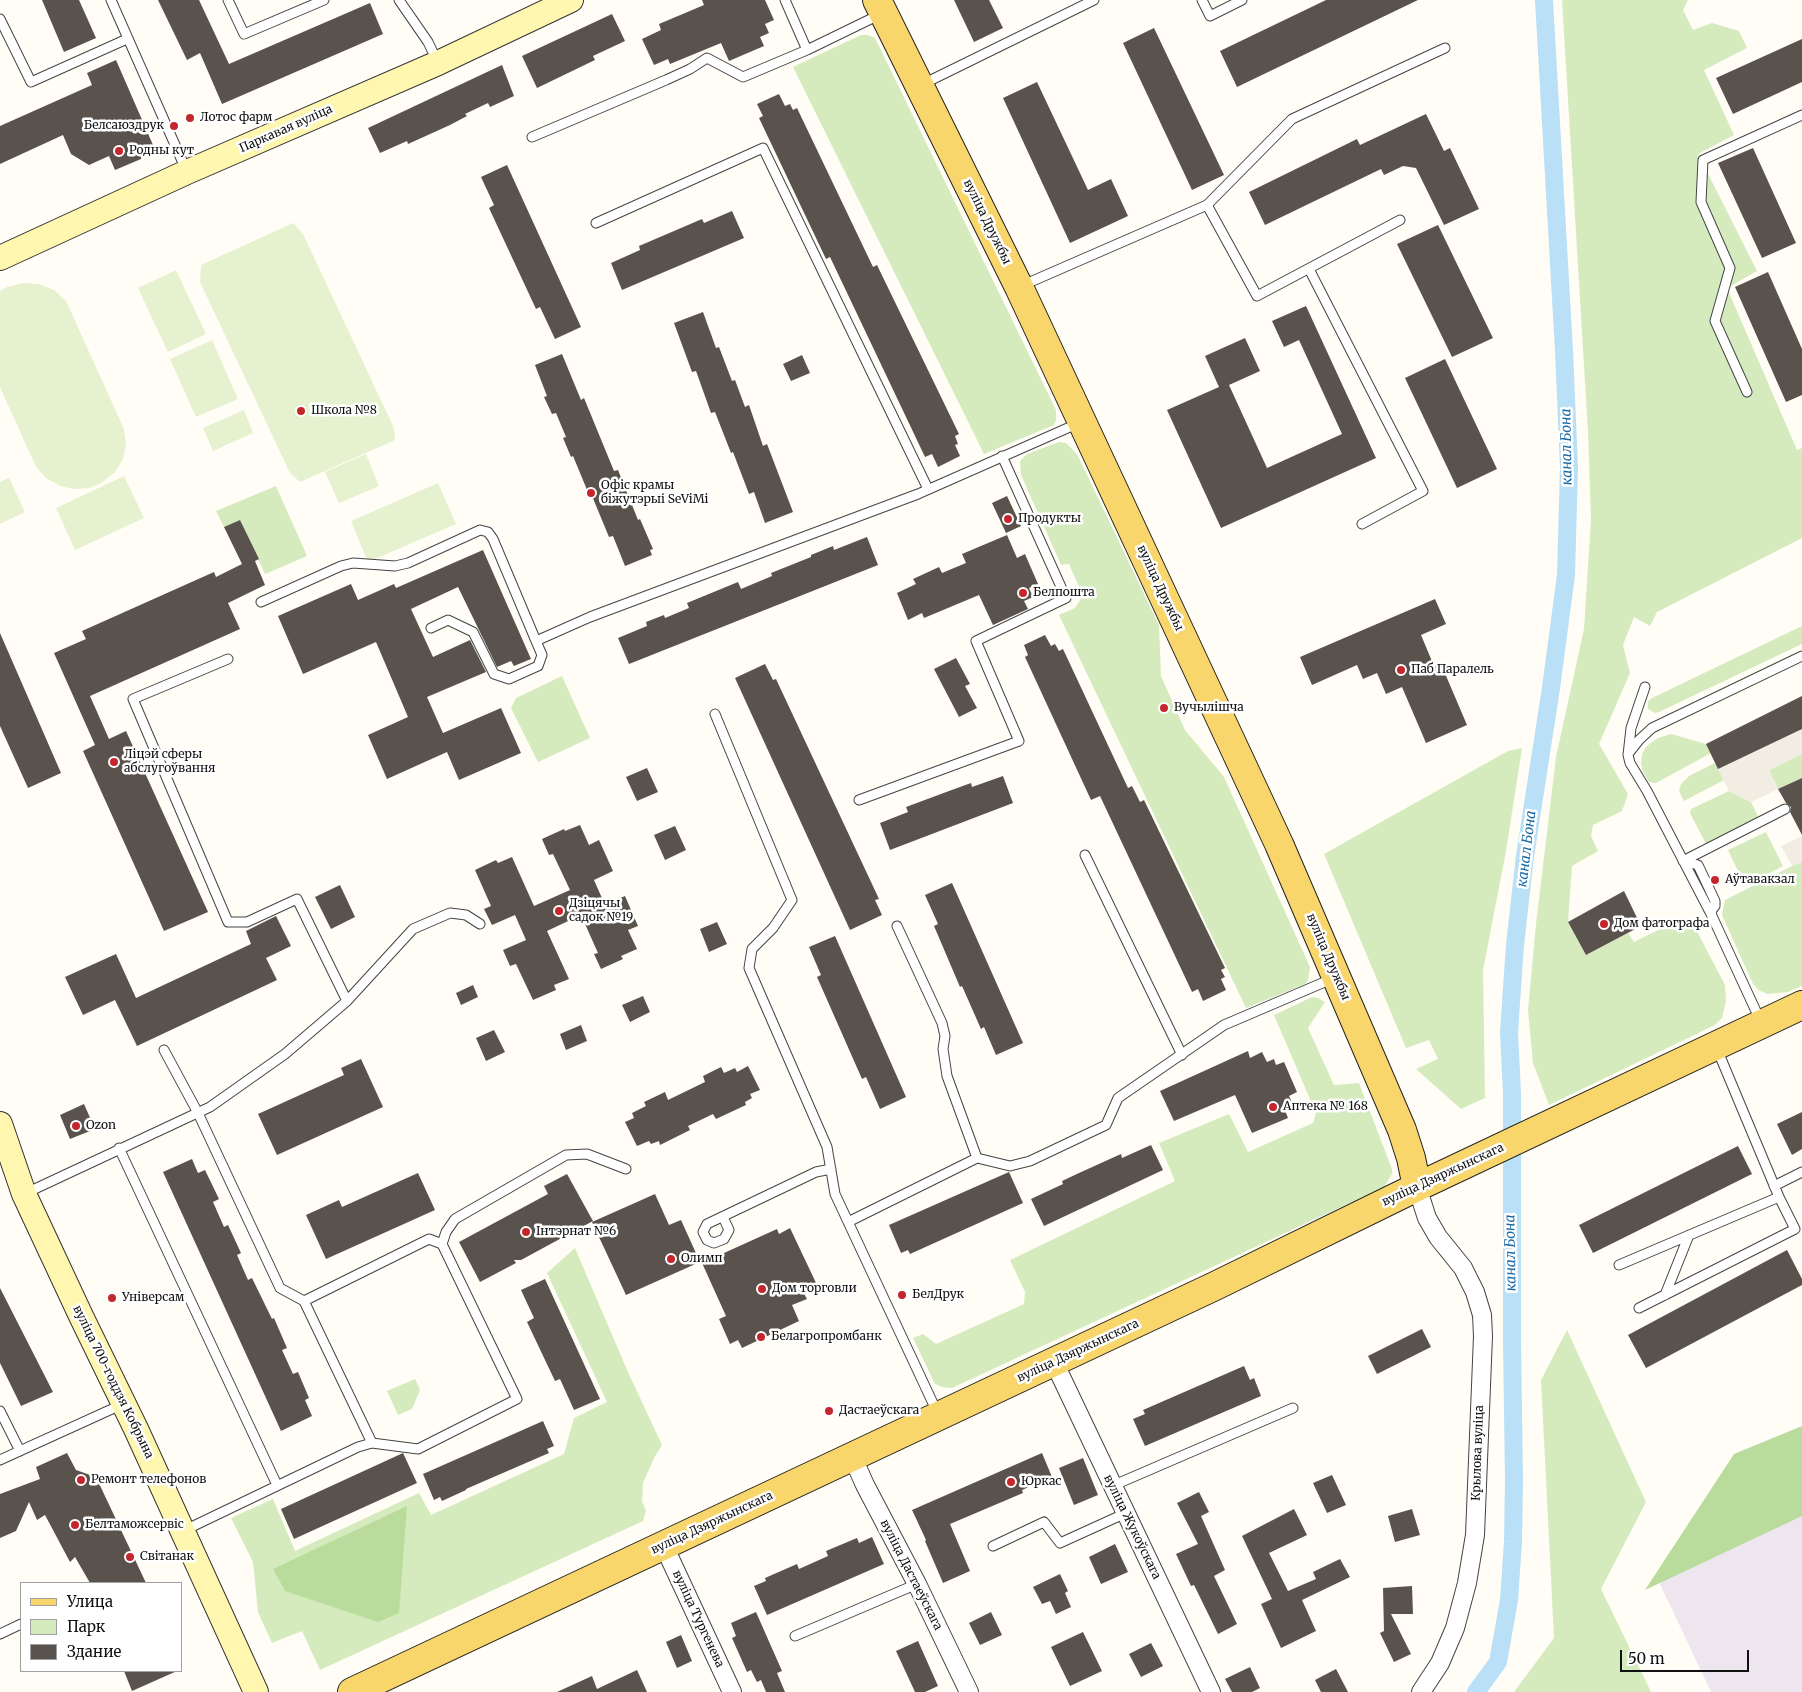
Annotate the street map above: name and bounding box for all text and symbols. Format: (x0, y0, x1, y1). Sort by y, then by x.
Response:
street label: Паркавая вуліца (237, 102, 335, 156)
place label: Лотос фарм (200, 111, 272, 125)
marker: Лотос фарм (184, 112, 196, 124)
place label: Белсаюздрук (84, 119, 164, 133)
marker: Белсаюздрук (168, 120, 180, 132)
place label: Родны кут (129, 144, 194, 158)
marker: Родны кут (113, 145, 125, 157)
street label: вуліца Дружбы (960, 177, 1014, 267)
place label: Школа №8 (311, 404, 377, 418)
marker: Школа №8 (295, 405, 307, 417)
water label: канал Бона (1558, 408, 1576, 486)
place label: Офіс крамы біжутэрыі SeViMi (601, 479, 708, 507)
marker: Офіс крамы біжутэрыі SeViMi (585, 487, 597, 499)
place label: Продукты (1018, 512, 1081, 526)
marker: Продукты (1002, 513, 1014, 525)
street label: вуліца Дружбы (1134, 543, 1186, 633)
place label: Белпошта (1033, 586, 1095, 600)
marker: Белпошта (1017, 587, 1029, 599)
place label: Паб Паралель (1411, 663, 1494, 677)
marker: Паб Паралель (1395, 664, 1407, 676)
place label: Вучылішча (1174, 701, 1244, 715)
marker: Вучылішча (1158, 702, 1170, 714)
place label: Ліцэй сферы абслугоўвання (124, 748, 215, 776)
marker: Ліцэй сферы абслугоўвання (108, 756, 120, 768)
water label: канал Бона (1514, 810, 1540, 888)
place label: Аўтавакзал (1725, 873, 1795, 887)
marker: Аўтавакзал (1709, 874, 1721, 886)
place label: Дзіцячы садок №19 (569, 897, 633, 925)
marker: Дзіцячы садок №19 (553, 905, 565, 917)
street label: вуліца Дружбы (1303, 911, 1353, 1003)
place label: Дом фатографа (1614, 917, 1709, 931)
marker: Дом фатографа (1598, 918, 1610, 930)
place label: Аптека № 168 (1283, 1100, 1368, 1114)
marker: Аптека № 168 (1267, 1101, 1279, 1113)
place label: Ozon (86, 1119, 116, 1133)
marker: Ozon (70, 1120, 82, 1132)
street label: вуліца Дзяржынскага (1380, 1140, 1506, 1210)
water label: канал Бона (1502, 1214, 1520, 1292)
place label: Інтэрнат №6 (536, 1225, 616, 1239)
marker: Інтэрнат №6 (520, 1226, 532, 1238)
place label: Олимп (681, 1252, 723, 1266)
marker: Олимп (665, 1253, 677, 1265)
place label: Дом торговли (772, 1282, 857, 1296)
marker: Дом торговли (756, 1283, 768, 1295)
place label: БелДрук (912, 1288, 964, 1302)
marker: БелДрук (896, 1289, 908, 1301)
place label: Універсам (122, 1291, 185, 1305)
marker: Універсам (106, 1292, 118, 1304)
street label: вуліца 700-годдзя Кобрына (70, 1303, 156, 1461)
street label: вуліца Дзяржынскага (1015, 1316, 1141, 1386)
place label: Белагропромбанк (771, 1330, 882, 1344)
marker: Белагропромбанк (755, 1331, 767, 1343)
place label: Дастаеўскага (839, 1404, 919, 1418)
marker: Дастаеўскага (823, 1405, 835, 1417)
street label: Крылова вуліца (1469, 1405, 1487, 1501)
street label: вуліца Жукоўскага (1100, 1472, 1164, 1582)
place label: Ремонт телефонов (91, 1473, 206, 1487)
marker: Ремонт телефонов (75, 1474, 87, 1486)
place label: Юркас (1021, 1475, 1061, 1489)
marker: Юркас (1005, 1476, 1017, 1488)
street label: вуліца Дзяржынскага (649, 1488, 775, 1558)
street label: вуліца Дастаеўскага (877, 1517, 945, 1633)
place label: Белтаможсервіс (85, 1518, 184, 1532)
marker: Белтаможсервіс (69, 1519, 81, 1531)
place label: Світанак (140, 1550, 194, 1564)
marker: Світанак (124, 1551, 136, 1563)
street label: вуліца Тургенева (669, 1568, 727, 1670)
legend (20, 1582, 182, 1672)
text: Улица (67, 1592, 113, 1611)
text: Парк (67, 1617, 105, 1636)
scale bar (1622, 1640, 1751, 1672)
text: Здание (67, 1642, 121, 1661)
text: 50 m (1628, 1649, 1665, 1668)

